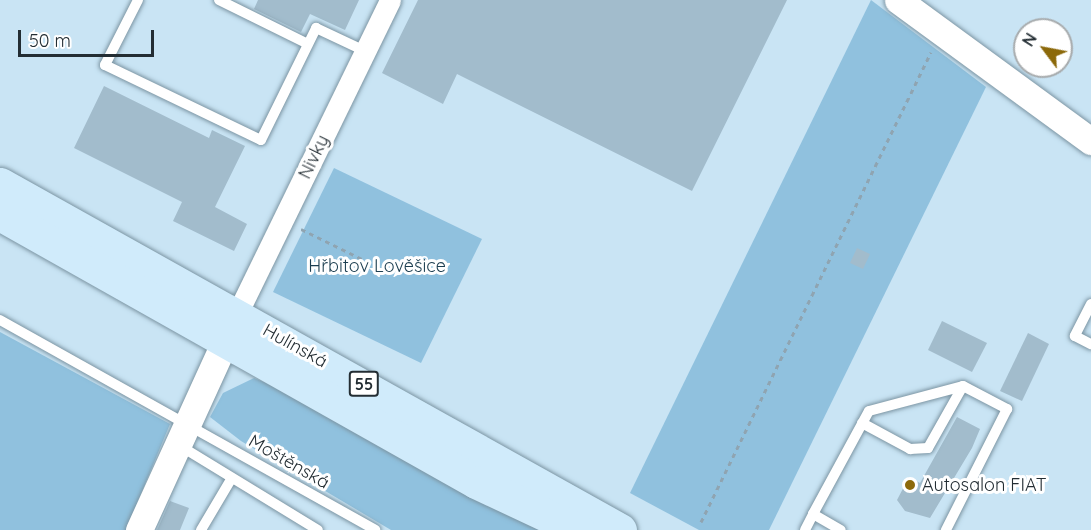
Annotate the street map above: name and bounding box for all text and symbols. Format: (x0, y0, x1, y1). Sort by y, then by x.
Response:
scale bar (21, 18, 158, 56)
north arrow (1013, 18, 1073, 78)
text: 50 m (29, 29, 71, 52)
text: N (1018, 29, 1041, 50)
street label: Nivky (294, 131, 334, 183)
park label: Hřbitov Lověšice (308, 255, 446, 277)
street label: Hulínská (259, 319, 331, 373)
road number: 55 (348, 371, 380, 397)
street label: Moštěnská (245, 430, 333, 494)
place label: Autosalon FIAT (922, 474, 1047, 496)
marker: Autosalon FIAT (903, 478, 917, 492)

